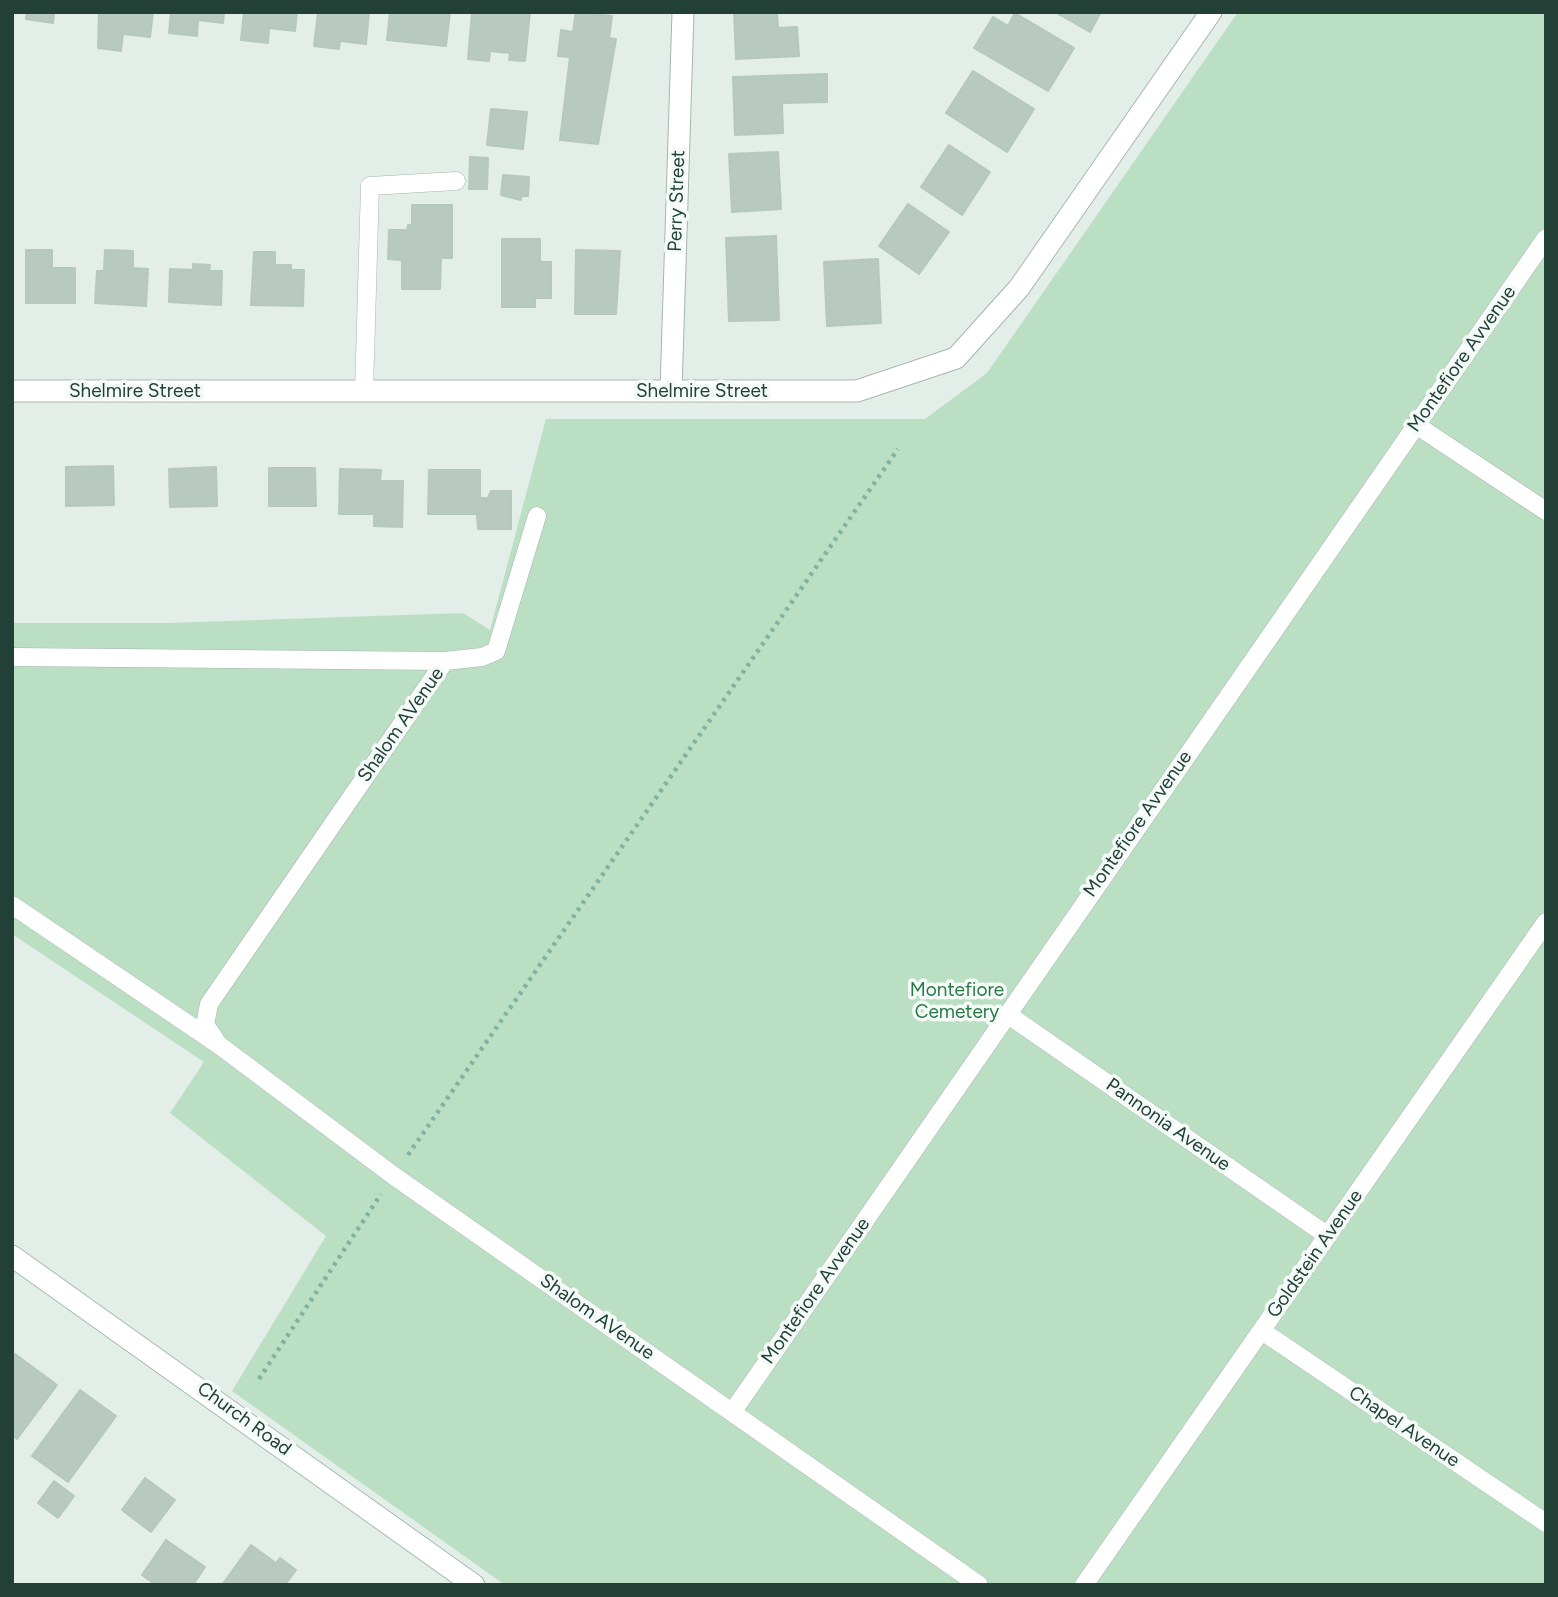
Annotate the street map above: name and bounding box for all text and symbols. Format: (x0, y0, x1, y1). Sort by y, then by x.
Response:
street label: Perry Street (664, 150, 690, 252)
street label: Montefiore Avvenue (1403, 281, 1521, 437)
street label: Shelmire Street (69, 380, 201, 402)
street label: Shelmire Street (636, 380, 768, 402)
street label: Shalom AVenue (353, 663, 449, 787)
street label: Montefiore Avvenue (1079, 746, 1197, 902)
park label: Montefiore Cemetery (910, 979, 1004, 1023)
street label: Pannonia Avenue (1102, 1074, 1234, 1176)
street label: Goldstein Avenue (1262, 1186, 1368, 1322)
street label: Montefiore Avvenue (757, 1213, 875, 1369)
street label: Shalom AVenue (535, 1269, 659, 1365)
street label: Church Road (193, 1377, 295, 1461)
street label: Chapel Avenue (1344, 1382, 1464, 1472)

